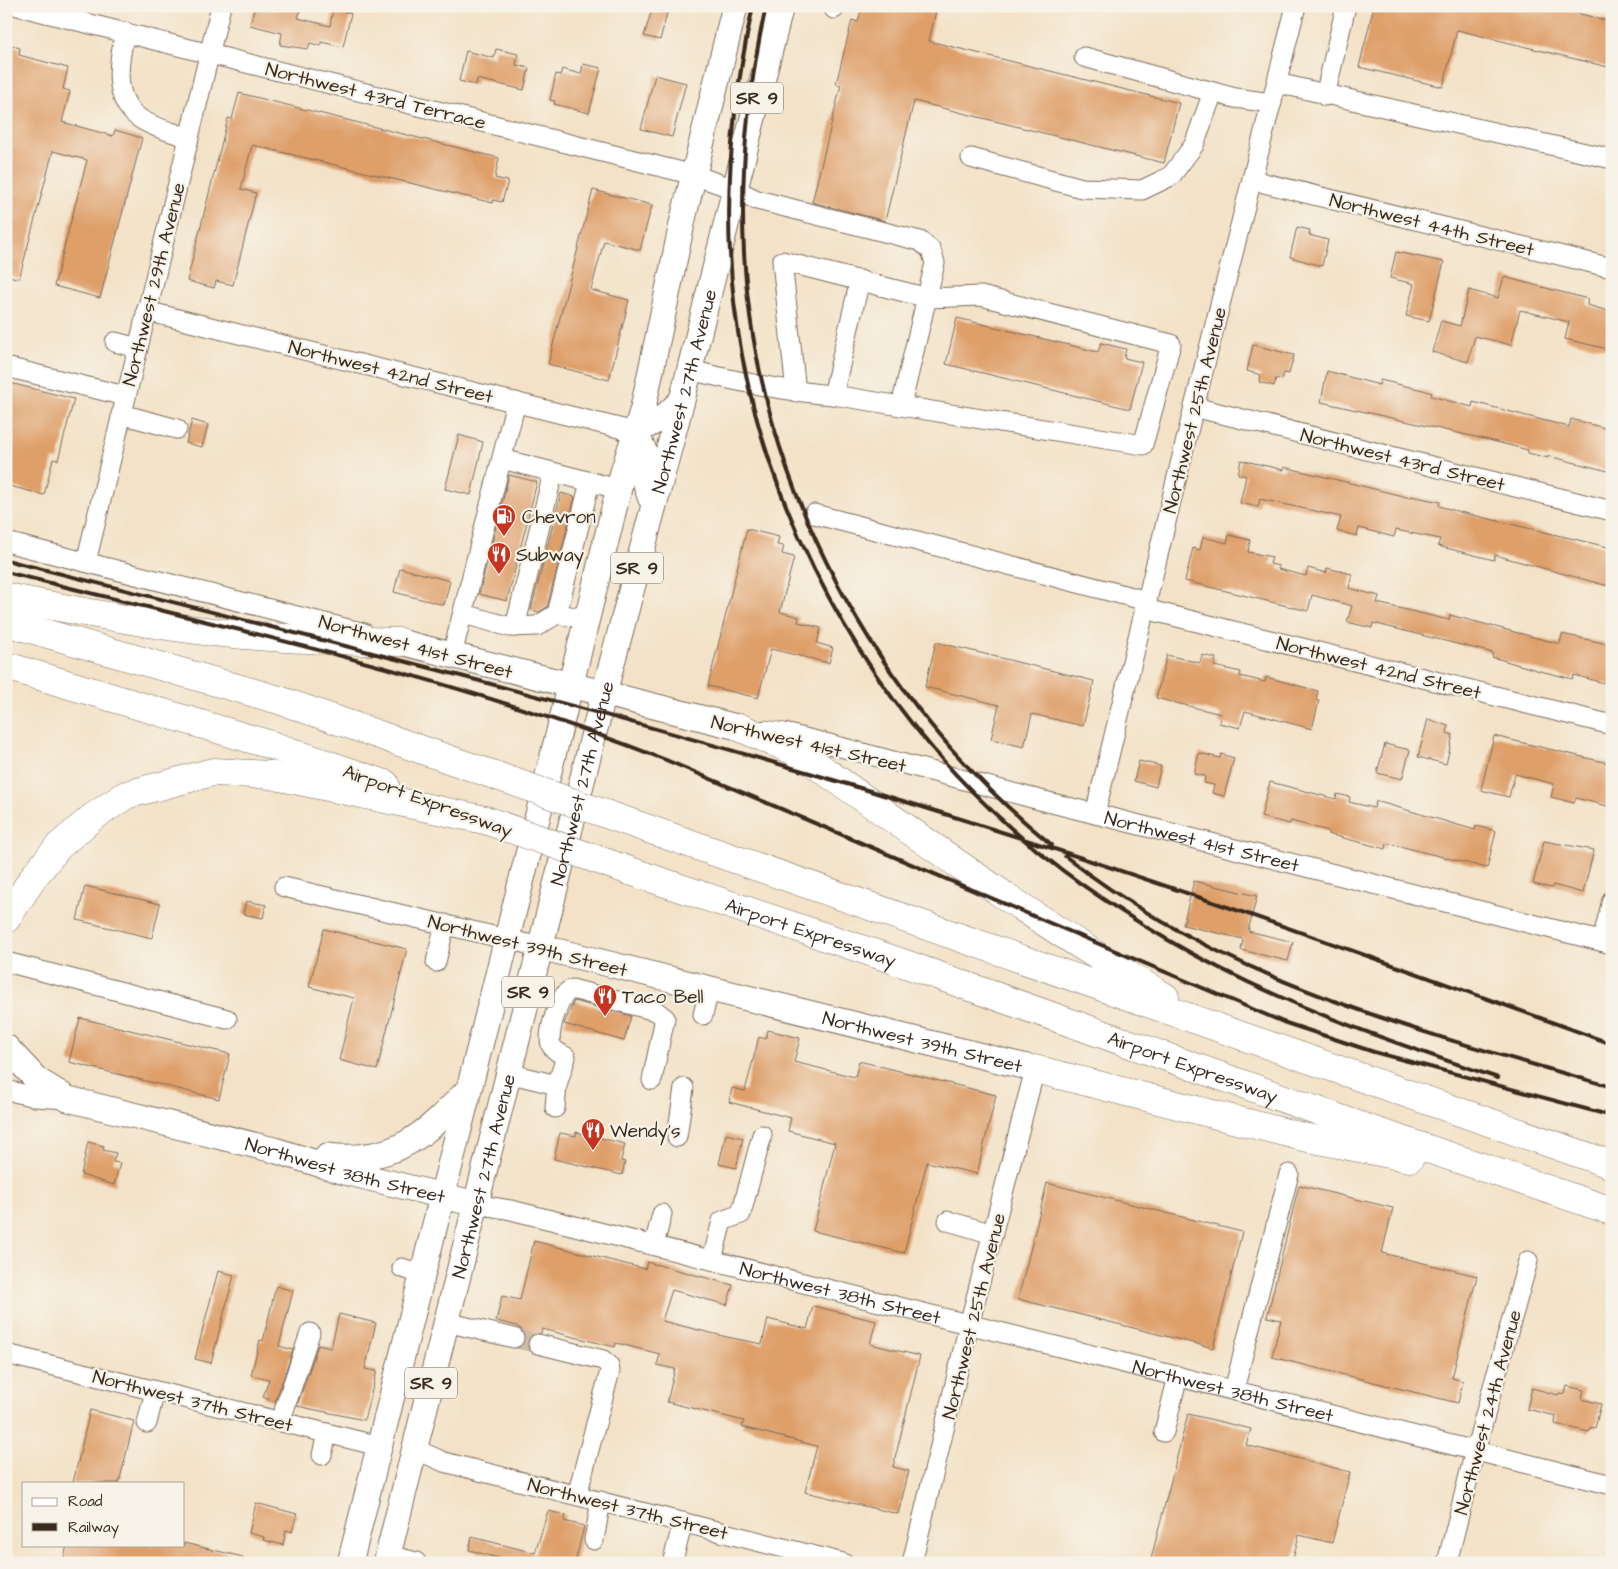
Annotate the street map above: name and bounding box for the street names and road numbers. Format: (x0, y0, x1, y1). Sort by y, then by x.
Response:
street label: Northwest 43rd Terrace (263, 56, 489, 137)
road number: SR 9 (731, 82, 783, 114)
street label: Northwest 29th Avenue (116, 180, 193, 389)
street label: Northwest 44th Street (1327, 187, 1537, 264)
street label: Northwest 27th Avenue (646, 287, 724, 497)
street label: Northwest 25th Avenue (1157, 305, 1234, 516)
street label: Northwest 42nd Street (286, 334, 496, 411)
street label: Northwest 43rd Street (1298, 422, 1508, 499)
road number: SR 9 (611, 552, 663, 584)
street label: Northwest 41st Street (316, 609, 516, 686)
street label: Northwest 42nd Street (1274, 630, 1484, 707)
street label: Northwest 27th Avenue (544, 678, 622, 888)
street label: Northwest 41st Street (708, 709, 909, 780)
street label: Airport Expressway (339, 758, 517, 846)
street label: Northwest 41st Street (1102, 805, 1302, 880)
street label: Airport Expressway (722, 892, 900, 976)
street label: Northwest 39th Street (425, 909, 630, 984)
road number: SR 9 (502, 976, 554, 1008)
street label: Northwest 39th Street (820, 1005, 1025, 1080)
street label: Airport Expressway (1104, 1025, 1282, 1112)
street label: Northwest 27th Avenue (446, 1071, 523, 1281)
street label: Northwest 38th Street (242, 1131, 448, 1211)
street label: Northwest 25th Avenue (936, 1211, 1013, 1422)
street label: Northwest 38th Street (737, 1256, 944, 1332)
street label: Northwest 24th Avenue (1448, 1307, 1529, 1518)
street label: Northwest 38th Street (1130, 1354, 1336, 1430)
street label: Northwest 37th Street (90, 1364, 296, 1439)
road number: SR 9 (405, 1368, 457, 1399)
street label: Northwest 37th Street (525, 1472, 731, 1547)

